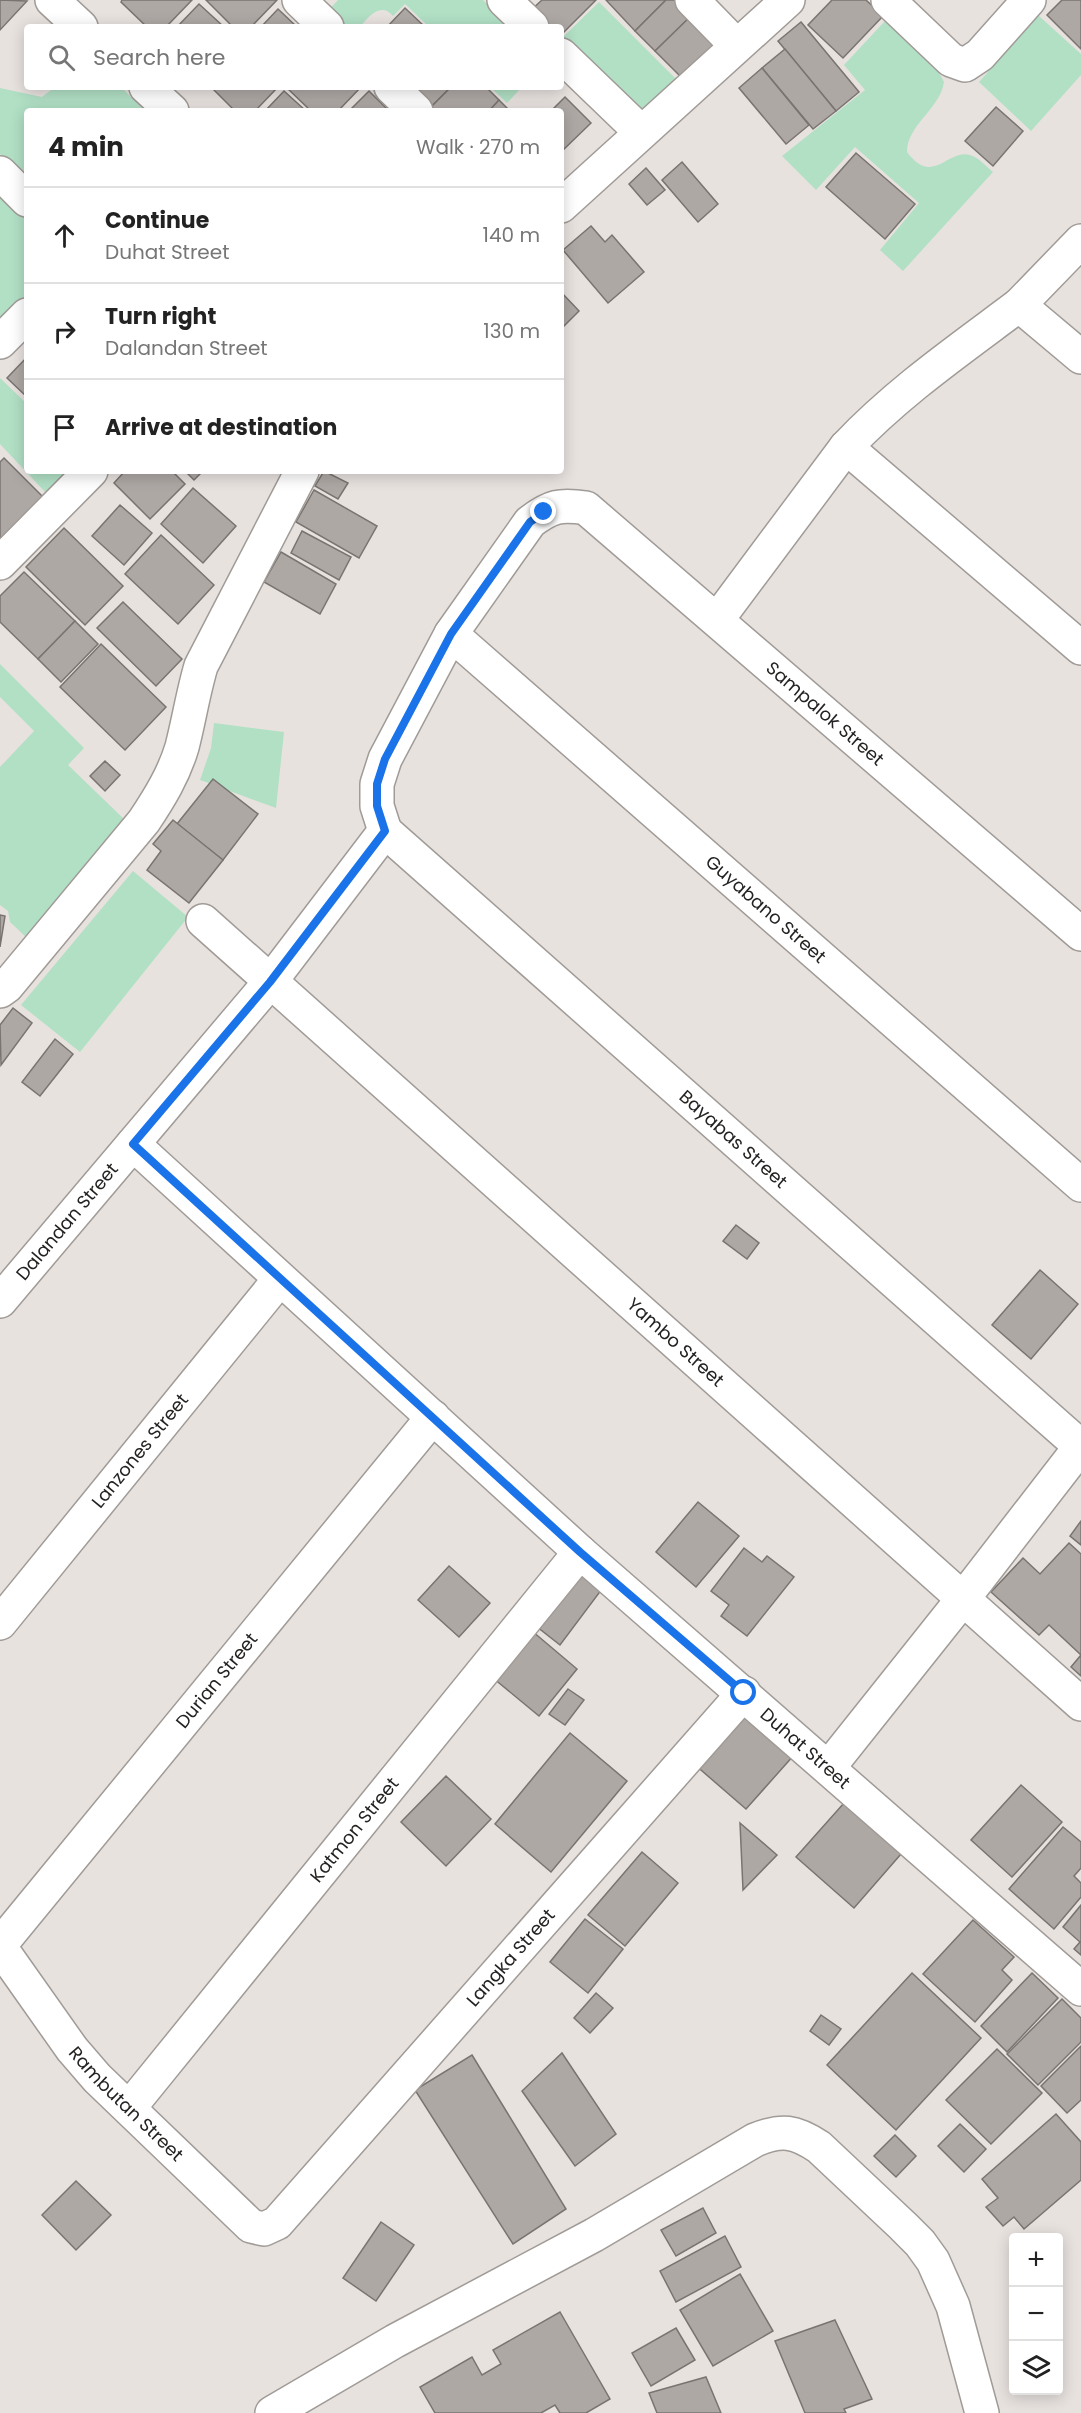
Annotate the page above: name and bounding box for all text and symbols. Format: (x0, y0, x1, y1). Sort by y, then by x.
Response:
search box (24, 24, 564, 90)
icon: search (45, 41, 78, 74)
text: Search here (93, 42, 226, 73)
text: 4 min (48, 129, 124, 165)
text: Walk · 270 m (416, 133, 540, 161)
text: Continue (105, 205, 209, 236)
icon: ahead (48, 219, 81, 252)
text: 140 m (483, 221, 540, 249)
text: Duhat Street (105, 238, 229, 266)
text: Turn right (105, 301, 216, 332)
icon: right (48, 315, 81, 348)
text: 130 m (483, 317, 540, 345)
text: Dalandan Street (105, 334, 268, 362)
icon: arrive (48, 411, 81, 444)
text: Arrive at destination (105, 412, 337, 443)
route end (530, 498, 556, 524)
street label: Sampalok Street (761, 655, 890, 771)
street label: Guyabano Street (700, 849, 832, 969)
street label: Bayabas Street (674, 1084, 793, 1193)
street label: Dalandan Street (10, 1157, 124, 1285)
street label: Yambo Street (622, 1292, 730, 1392)
street label: Lanzones Street (86, 1388, 194, 1513)
street label: Durian Street (170, 1627, 263, 1733)
route start (730, 1679, 756, 1705)
street label: Duhat Street (755, 1702, 856, 1794)
street label: Katmon Street (304, 1772, 404, 1888)
street label: Langka Street (460, 1903, 560, 2012)
street label: Rambutan Street (63, 2041, 189, 2167)
map controls (1009, 2233, 1063, 2395)
button: + (1009, 2233, 1063, 2287)
button: − (1009, 2287, 1063, 2341)
button: layers (1009, 2341, 1063, 2395)

